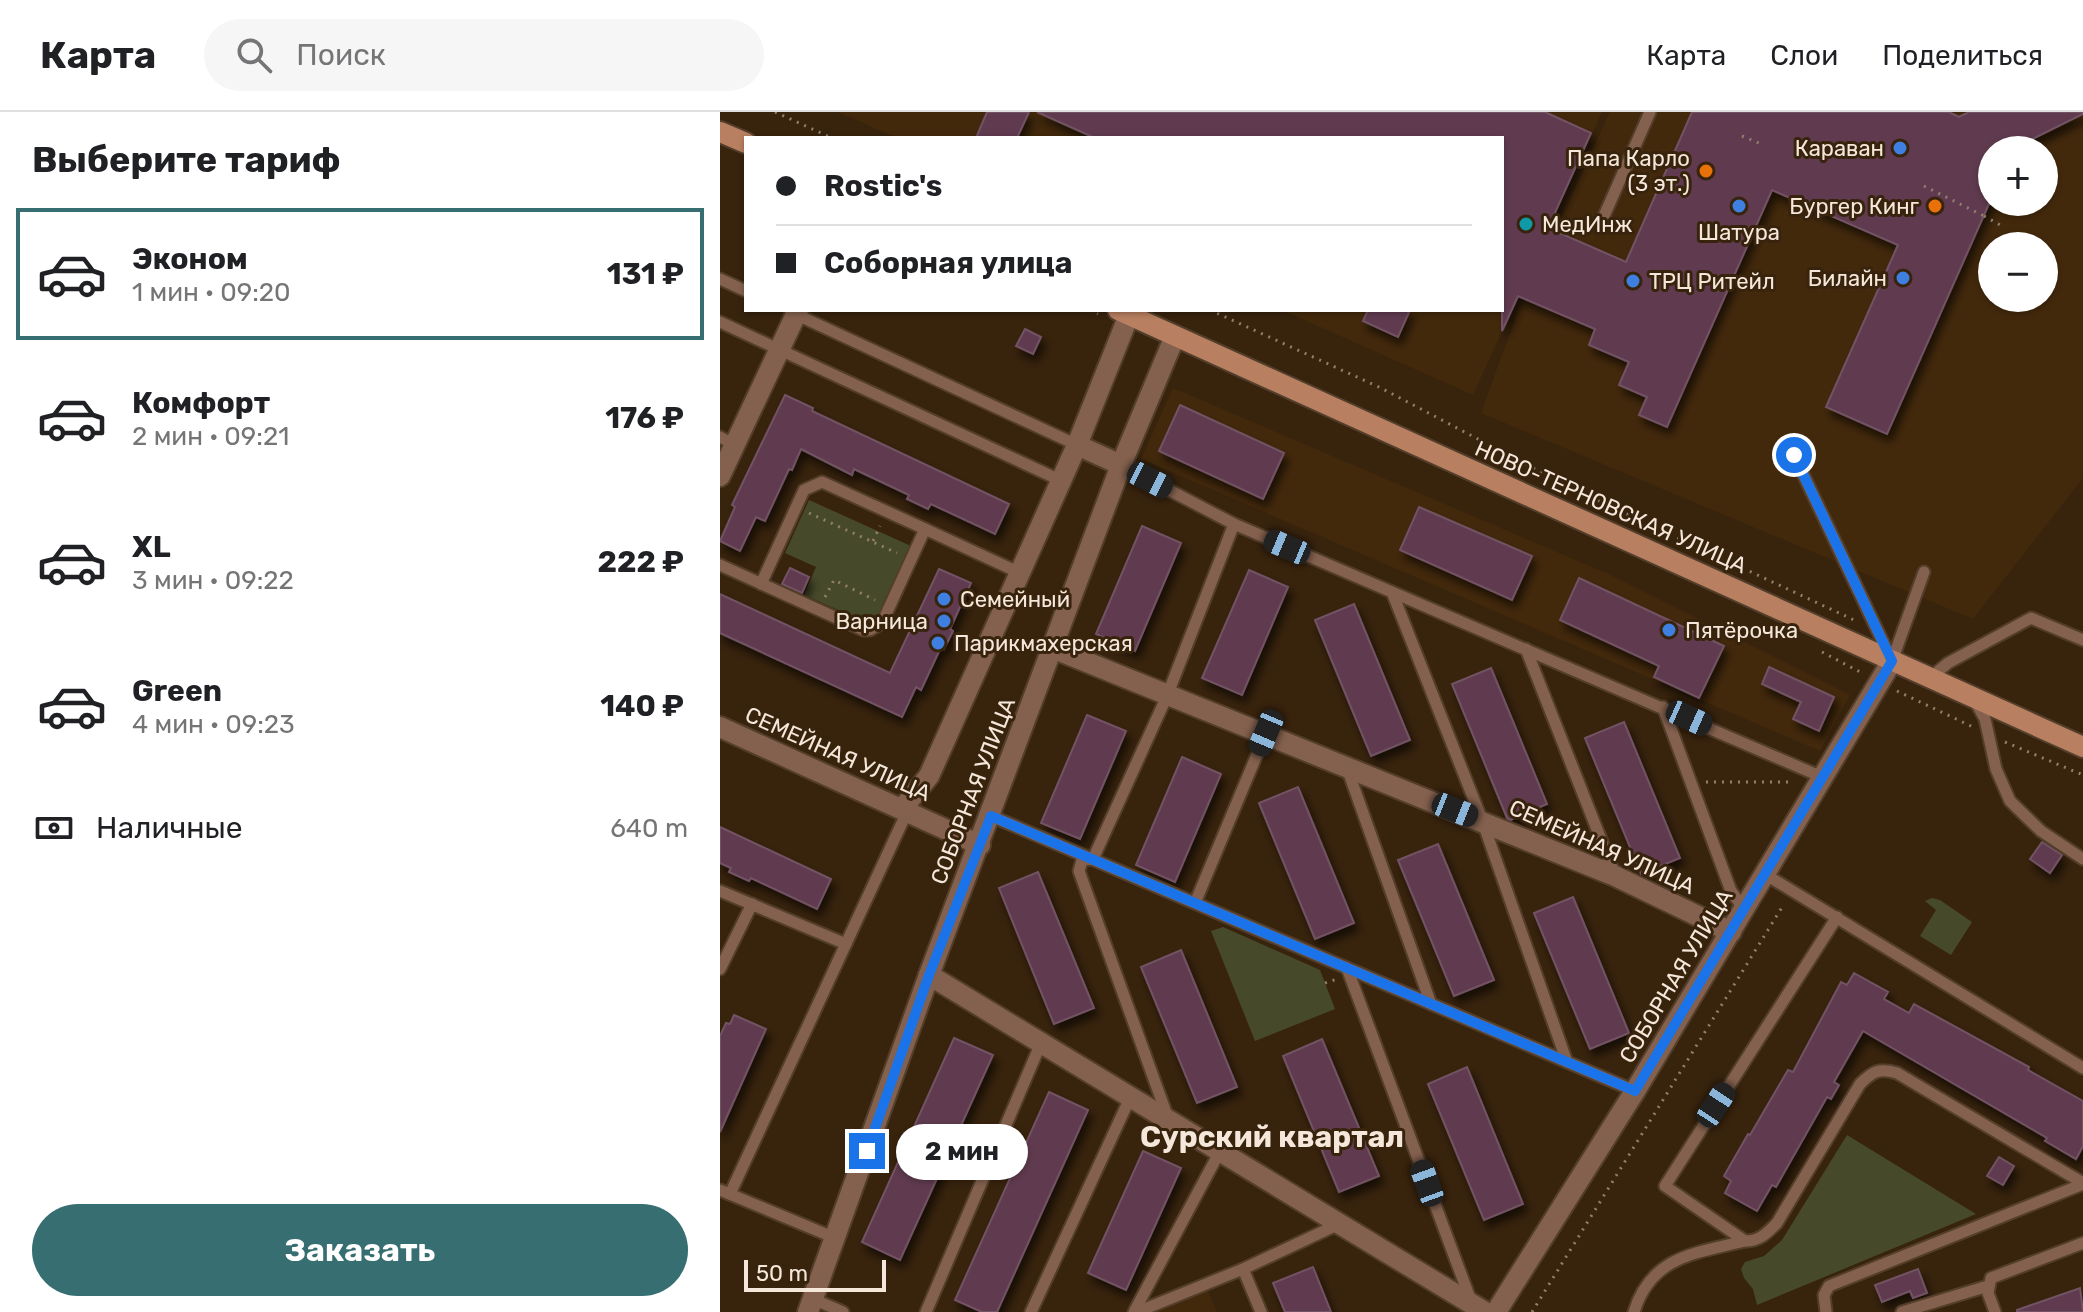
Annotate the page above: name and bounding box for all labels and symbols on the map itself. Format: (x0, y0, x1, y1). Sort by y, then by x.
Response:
place label: Караван (1795, 135, 1884, 162)
marker: Караван (1891, 139, 1909, 157)
place label: Папа Карло (3 эт.) (1567, 145, 1690, 197)
marker: Папа Карло (3 эт.) (1697, 162, 1715, 180)
place label: Бургер Кинг (1789, 193, 1920, 220)
marker: Шатура (1730, 197, 1748, 215)
marker: Бургер Кинг (1926, 197, 1944, 215)
place label: МедИнж (1542, 211, 1633, 238)
marker: МедИнж (1517, 215, 1535, 233)
place label: Шатура (1698, 219, 1780, 246)
place label: Билайн (1808, 265, 1887, 292)
place label: ТРЦ Ритейл (1649, 268, 1775, 295)
marker: Билайн (1894, 269, 1912, 287)
marker: ТРЦ Ритейл (1624, 272, 1642, 290)
street label: НОВО-ТЕРНОВСКАЯ УЛИЦА (1471, 435, 1751, 579)
route start (1776, 437, 1812, 473)
car (1123, 458, 1177, 502)
car (1260, 527, 1314, 567)
place label: Семейный (960, 586, 1070, 613)
marker: Семейный (935, 590, 953, 608)
place label: Варница (836, 608, 928, 635)
marker: Варница (935, 612, 953, 630)
place label: Пятёрочка (1685, 617, 1798, 644)
marker: Пятёрочка (1660, 621, 1678, 639)
place label: Парикмахерская (954, 630, 1133, 657)
marker: Парикмахерская (929, 634, 947, 652)
street label: СОБОРНАЯ УЛИЦА (925, 693, 1021, 888)
car (1662, 697, 1716, 739)
street label: СЕМЕЙНАЯ УЛИЦА (741, 701, 935, 807)
car (1246, 706, 1286, 760)
car (1428, 790, 1482, 830)
street label: СЕМЕЙНАЯ УЛИЦА (1505, 794, 1699, 900)
street label: СОБОРНАЯ УЛИЦА (1613, 884, 1739, 1068)
car (1693, 1078, 1739, 1132)
district label: Сурский квартал (1140, 1119, 1404, 1155)
callout: 2 мин (895, 1123, 1027, 1179)
route end (849, 1133, 885, 1169)
car (1408, 1156, 1446, 1210)
scale bar (744, 1256, 886, 1292)

